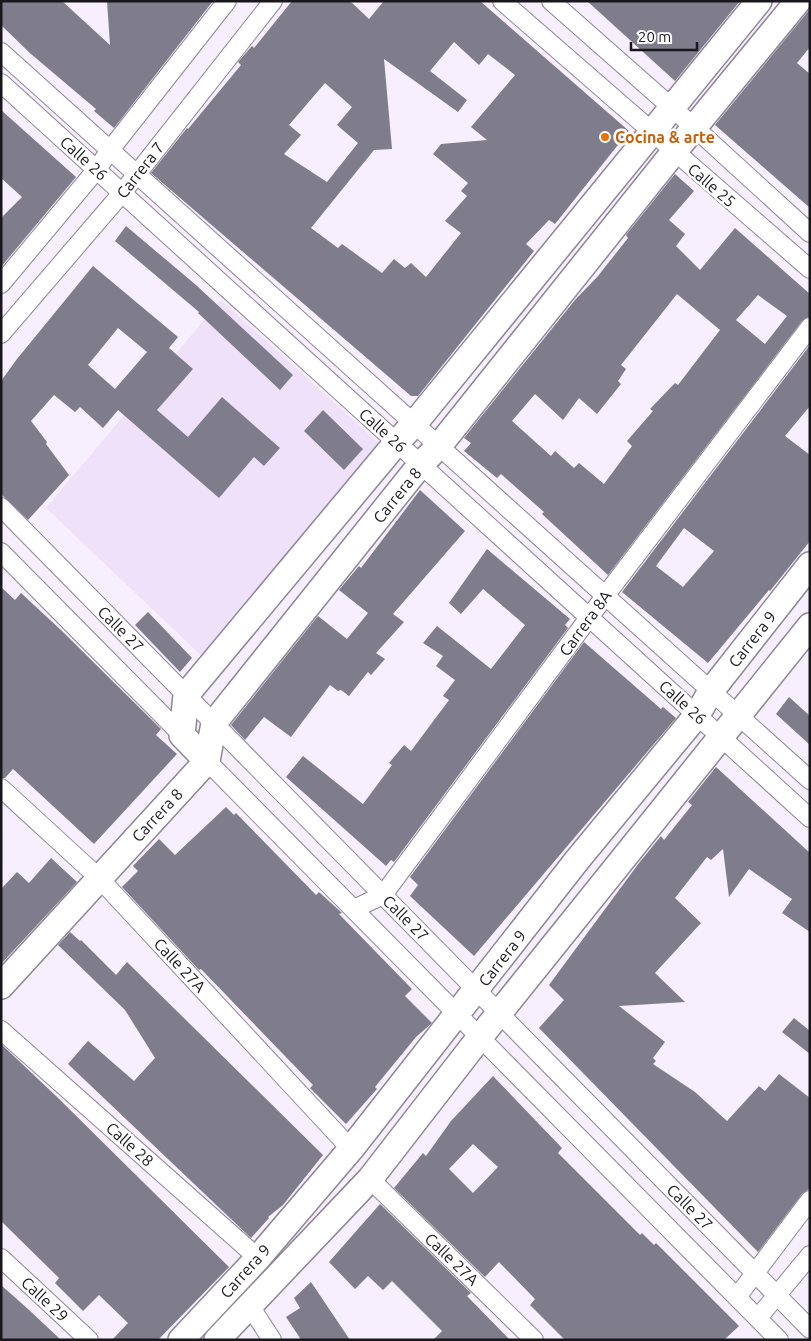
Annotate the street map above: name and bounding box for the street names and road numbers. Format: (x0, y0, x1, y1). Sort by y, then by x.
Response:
street label: Calle 26 (57, 132, 111, 184)
street label: Carrera 7 (113, 138, 167, 202)
street label: Calle 25 (685, 160, 739, 210)
street label: Calle 26 (356, 404, 410, 456)
street label: Carrera 8 (369, 464, 425, 526)
street label: Carrera 8A (555, 586, 615, 659)
street label: Calle 27 (94, 602, 148, 656)
street label: Carrera 9 (725, 607, 779, 671)
street label: Calle 26 (656, 676, 710, 728)
street label: Carrera 8 (128, 785, 186, 845)
street label: Calle 27 (379, 891, 433, 945)
street label: Carrera 9 (475, 926, 529, 990)
street label: Calle 27A (150, 934, 210, 996)
street label: Calle 28 (103, 1118, 157, 1170)
street label: Calle 27 (663, 1180, 717, 1234)
street label: Calle 27A (422, 1229, 483, 1289)
street label: Carrera 9 (216, 1240, 274, 1302)
street label: Calle 29 (18, 1273, 72, 1325)

